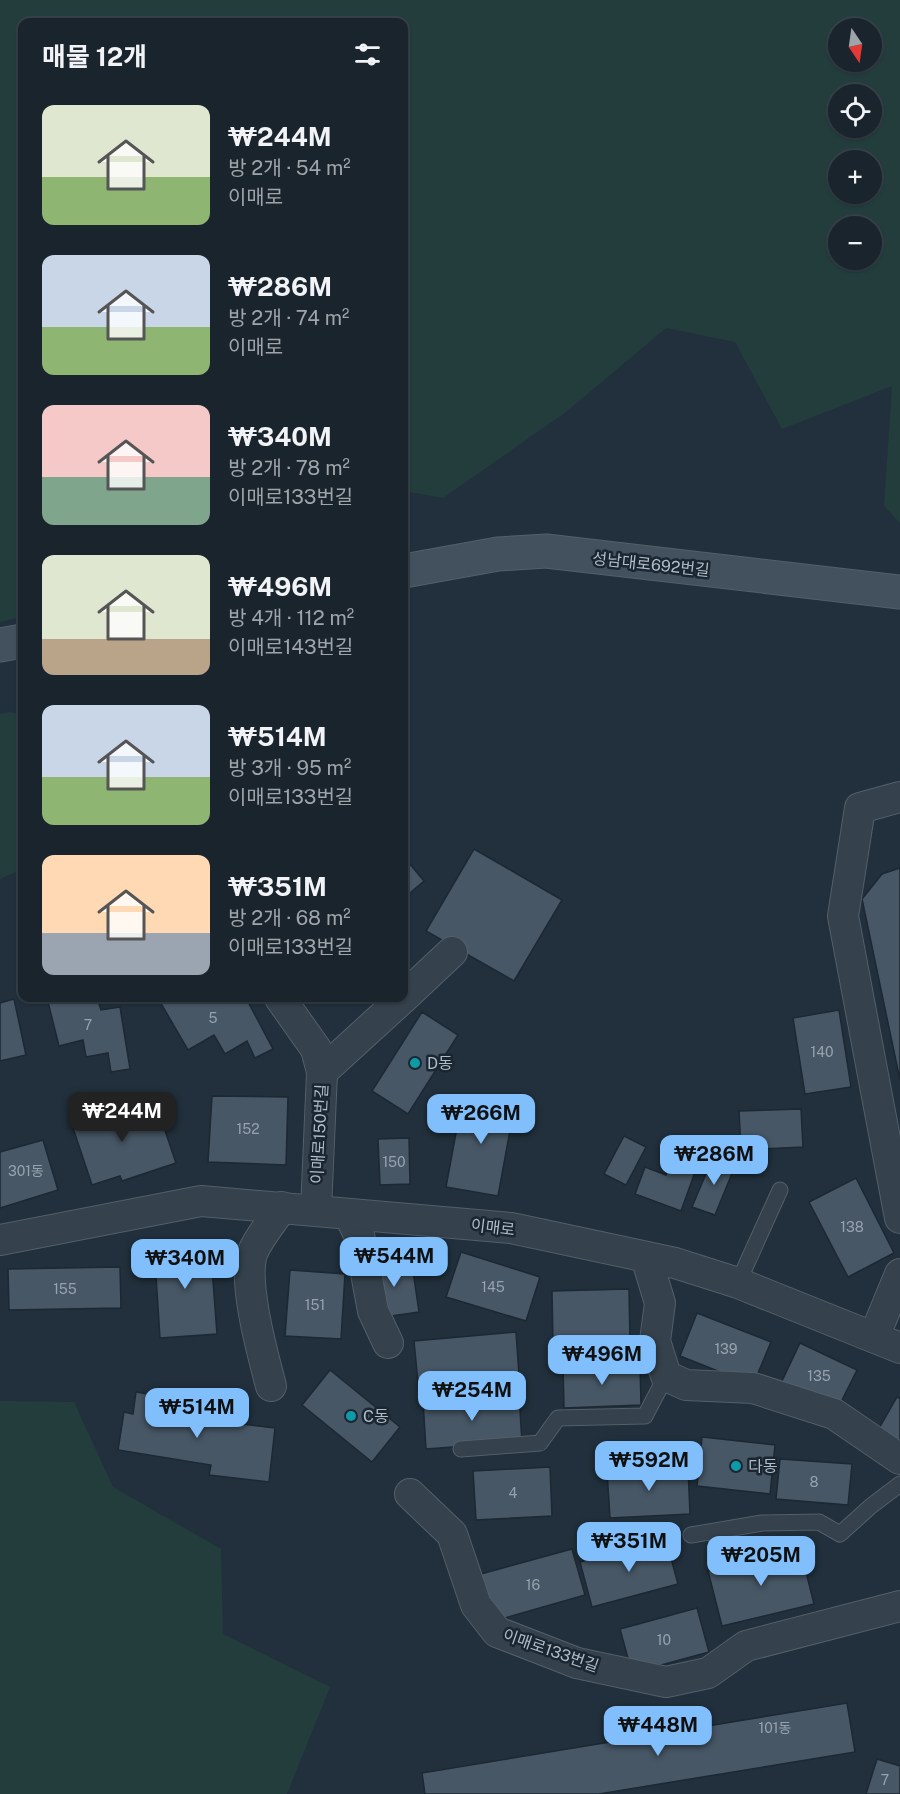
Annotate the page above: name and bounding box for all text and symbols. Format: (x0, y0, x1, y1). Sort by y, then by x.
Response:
north arrow (828, 18, 882, 72)
map controls (828, 18, 882, 270)
icon: filters (351, 38, 384, 71)
text: 매물 12개 (42, 41, 147, 72)
button: locate (828, 84, 882, 138)
text: ₩244M (228, 121, 332, 152)
icon: home (90, 129, 162, 201)
button: + (828, 150, 882, 204)
text: 방 2개 · 54 m² (228, 156, 351, 180)
text: 이매로 (228, 185, 283, 209)
button: − (828, 216, 882, 270)
text: ₩286M (228, 271, 332, 302)
icon: home (90, 279, 162, 351)
text: 방 2개 · 74 m² (228, 306, 349, 330)
text: 이매로 (228, 335, 283, 359)
text: ₩340M (228, 421, 332, 452)
icon: home (90, 429, 162, 501)
text: 방 2개 · 78 m² (228, 456, 350, 480)
text: 이매로133번길 (228, 485, 353, 509)
street label: 성남대로692번길 (591, 549, 710, 580)
text: ₩496M (228, 571, 332, 602)
icon: home (90, 579, 162, 651)
text: 방 4개 · 112 m² (228, 606, 354, 630)
text: 이매로143번길 (228, 635, 353, 659)
text: ₩514M (228, 721, 327, 752)
icon: home (90, 729, 162, 801)
text: 방 3개 · 95 m² (228, 756, 351, 780)
text: 이매로133번길 (228, 785, 353, 809)
text: ₩351M (228, 871, 327, 902)
icon: home (90, 879, 162, 951)
text: 방 2개 · 68 m² (228, 906, 351, 930)
text: 이매로133번길 (228, 935, 353, 959)
house number: 5 (209, 1010, 218, 1026)
house number: 7 (84, 1017, 92, 1033)
house number: 140 (810, 1044, 834, 1060)
place label: D동 (427, 1054, 453, 1073)
marker: D동 (408, 1056, 422, 1070)
street label: 이매로150번길 (307, 1084, 332, 1185)
pin: ₩244M (80, 1092, 164, 1143)
pin: ₩266M (439, 1094, 523, 1145)
text: ₩244M (82, 1099, 162, 1123)
text: ₩266M (441, 1101, 521, 1125)
house number: 152 (236, 1121, 260, 1137)
pin: ₩286M (672, 1135, 756, 1186)
text: ₩286M (674, 1142, 754, 1166)
house number: 150 (382, 1154, 406, 1170)
house number: 301동 (8, 1163, 44, 1179)
street label: 이매로 (470, 1215, 516, 1240)
house number: 138 (840, 1219, 864, 1235)
pin: ₩544M (352, 1237, 436, 1288)
pin: ₩340M (143, 1239, 227, 1290)
text: ₩544M (354, 1244, 434, 1268)
text: ₩340M (145, 1246, 225, 1270)
house number: 145 (481, 1279, 505, 1295)
house number: 155 (53, 1281, 77, 1297)
house number: 151 (305, 1297, 325, 1313)
pin: ₩496M (560, 1335, 644, 1386)
house number: 139 (714, 1341, 738, 1357)
text: ₩496M (562, 1342, 642, 1366)
house number: 135 (807, 1368, 831, 1384)
pin: ₩254M (430, 1371, 514, 1422)
text: ₩254M (432, 1378, 512, 1402)
pin: ₩514M (155, 1388, 239, 1439)
text: ₩514M (159, 1395, 235, 1419)
place label: C동 (363, 1407, 389, 1426)
marker: C동 (344, 1409, 358, 1423)
pin: ₩592M (607, 1441, 691, 1492)
text: ₩592M (609, 1448, 689, 1472)
place label: 다동 (748, 1457, 778, 1476)
marker: 다동 (729, 1459, 743, 1473)
house number: 8 (809, 1474, 819, 1490)
house number: 4 (509, 1485, 518, 1501)
pin: ₩351M (587, 1522, 671, 1573)
text: ₩351M (591, 1529, 667, 1553)
pin: ₩205M (719, 1536, 803, 1587)
text: ₩205M (721, 1543, 801, 1567)
house number: 16 (526, 1577, 540, 1593)
street label: 이매로133번길 (500, 1625, 601, 1676)
house number: 10 (657, 1632, 671, 1648)
pin: ₩448M (616, 1706, 700, 1757)
text: ₩448M (618, 1713, 698, 1737)
house number: 101동 (759, 1720, 792, 1736)
house number: 7 (881, 1772, 889, 1788)

